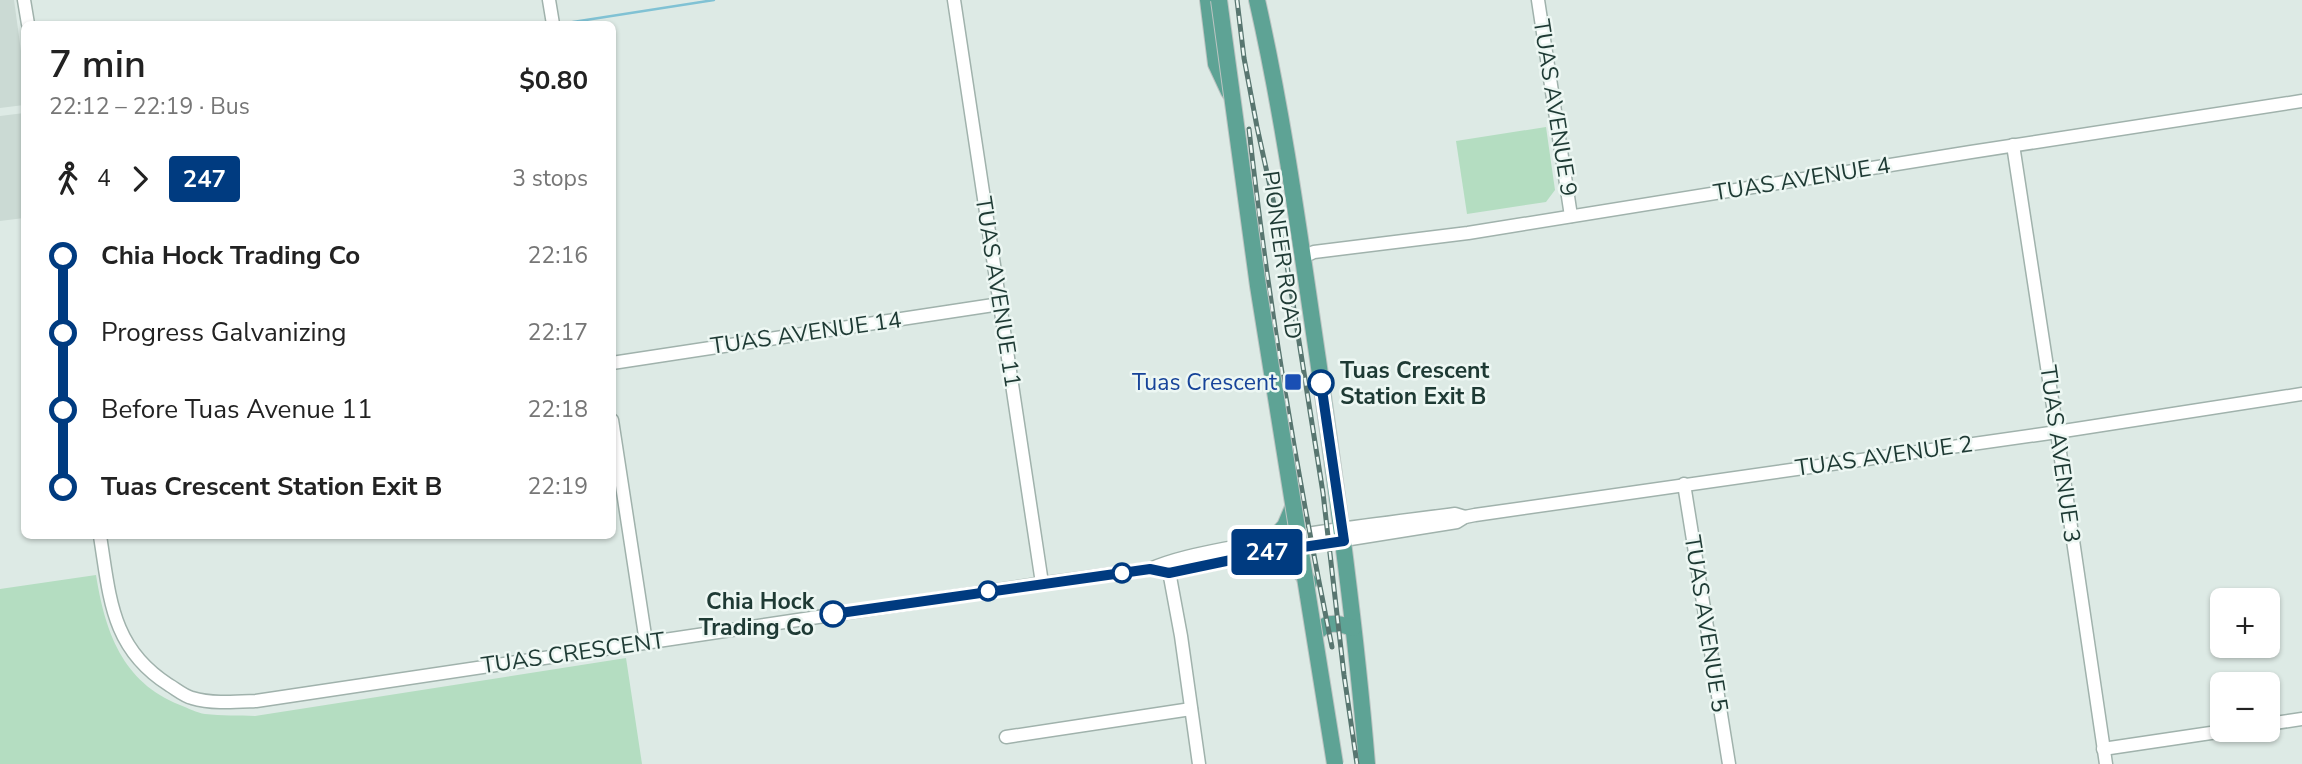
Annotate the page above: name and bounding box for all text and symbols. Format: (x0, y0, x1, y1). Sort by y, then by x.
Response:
street label: TUAS AVENUE 9 (1526, 17, 1584, 199)
text: 7 min (49, 39, 146, 90)
text: $0.80 (519, 63, 588, 98)
text: 22:12 – 22:19 · Bus (49, 91, 250, 122)
street label: TUAS AVENUE 4 (1711, 150, 1893, 208)
icon: walk (49, 160, 87, 198)
icon: forward (121, 160, 159, 198)
text: 4 (97, 163, 111, 194)
text: 247 (183, 163, 226, 195)
text: 3 stops (512, 163, 588, 194)
street label: PIONEER ROAD (1255, 169, 1309, 341)
street label: TUAS AVENUE 11 (968, 194, 1028, 390)
text: Chia Hock Trading Co (101, 238, 360, 273)
text: 22:16 (528, 240, 588, 271)
street label: TUAS AVENUE 14 (708, 304, 904, 362)
text: Progress Galvanizing (101, 315, 347, 350)
text: 22:17 (528, 317, 588, 348)
place label: Tuas Crescent Station Exit B (1340, 355, 1490, 412)
street label: TUAS AVENUE 3 (2032, 363, 2088, 545)
place label: Tuas Crescent (1132, 367, 1278, 398)
marker: Tuas Crescent Station Exit B (1308, 370, 1334, 396)
marker: Tuas Crescent (1283, 372, 1303, 392)
text: Before Tuas Avenue 11 (101, 392, 373, 427)
text: 22:18 (528, 394, 588, 425)
street label: TUAS AVENUE 2 (1793, 428, 1975, 484)
text: Tuas Crescent Station Exit B (101, 469, 442, 504)
text: 22:19 (528, 471, 588, 502)
line badge: 247 (1227, 529, 1307, 575)
street label: TUAS AVENUE 5 (1677, 533, 1735, 715)
text: 247 (1245, 536, 1289, 568)
unlabelled marker (1112, 563, 1132, 583)
unlabelled marker (978, 581, 998, 601)
place label: Chia Hock Trading Co (699, 586, 815, 643)
map controls (2210, 588, 2280, 742)
button: + (2210, 588, 2280, 658)
marker: Chia Hock Trading Co (820, 601, 846, 627)
street label: TUAS CRESCENT (479, 625, 667, 681)
button: − (2210, 672, 2280, 742)

